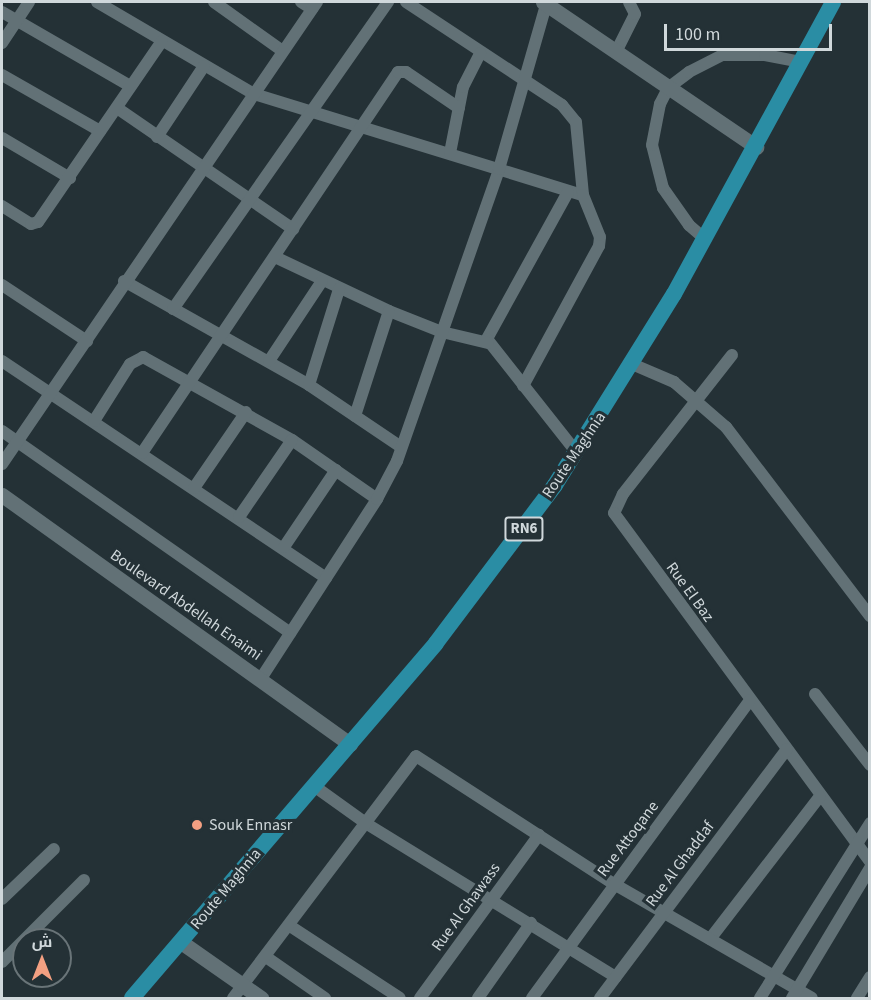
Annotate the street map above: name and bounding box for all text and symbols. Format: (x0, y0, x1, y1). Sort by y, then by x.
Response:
scale bar (667, 12, 835, 50)
text: 100 m (675, 22, 720, 47)
street label: Route Maghnia (538, 408, 610, 502)
road number: RN6 (503, 517, 545, 541)
street label: Boulevard Abdellah Enaimi (107, 545, 265, 665)
street label: Rue El Baz (662, 558, 718, 626)
street label: Rue Attoqane (593, 797, 663, 881)
place label: Souk Ennasr (209, 815, 292, 835)
street label: Rue Al Ghaddaf (642, 817, 718, 911)
marker: Souk Ennasr (190, 818, 204, 832)
street label: Route Maghnia (187, 845, 265, 933)
street label: Rue Al Ghawass (428, 859, 504, 955)
north arrow (12, 928, 72, 988)
text: ش (32, 931, 52, 953)

